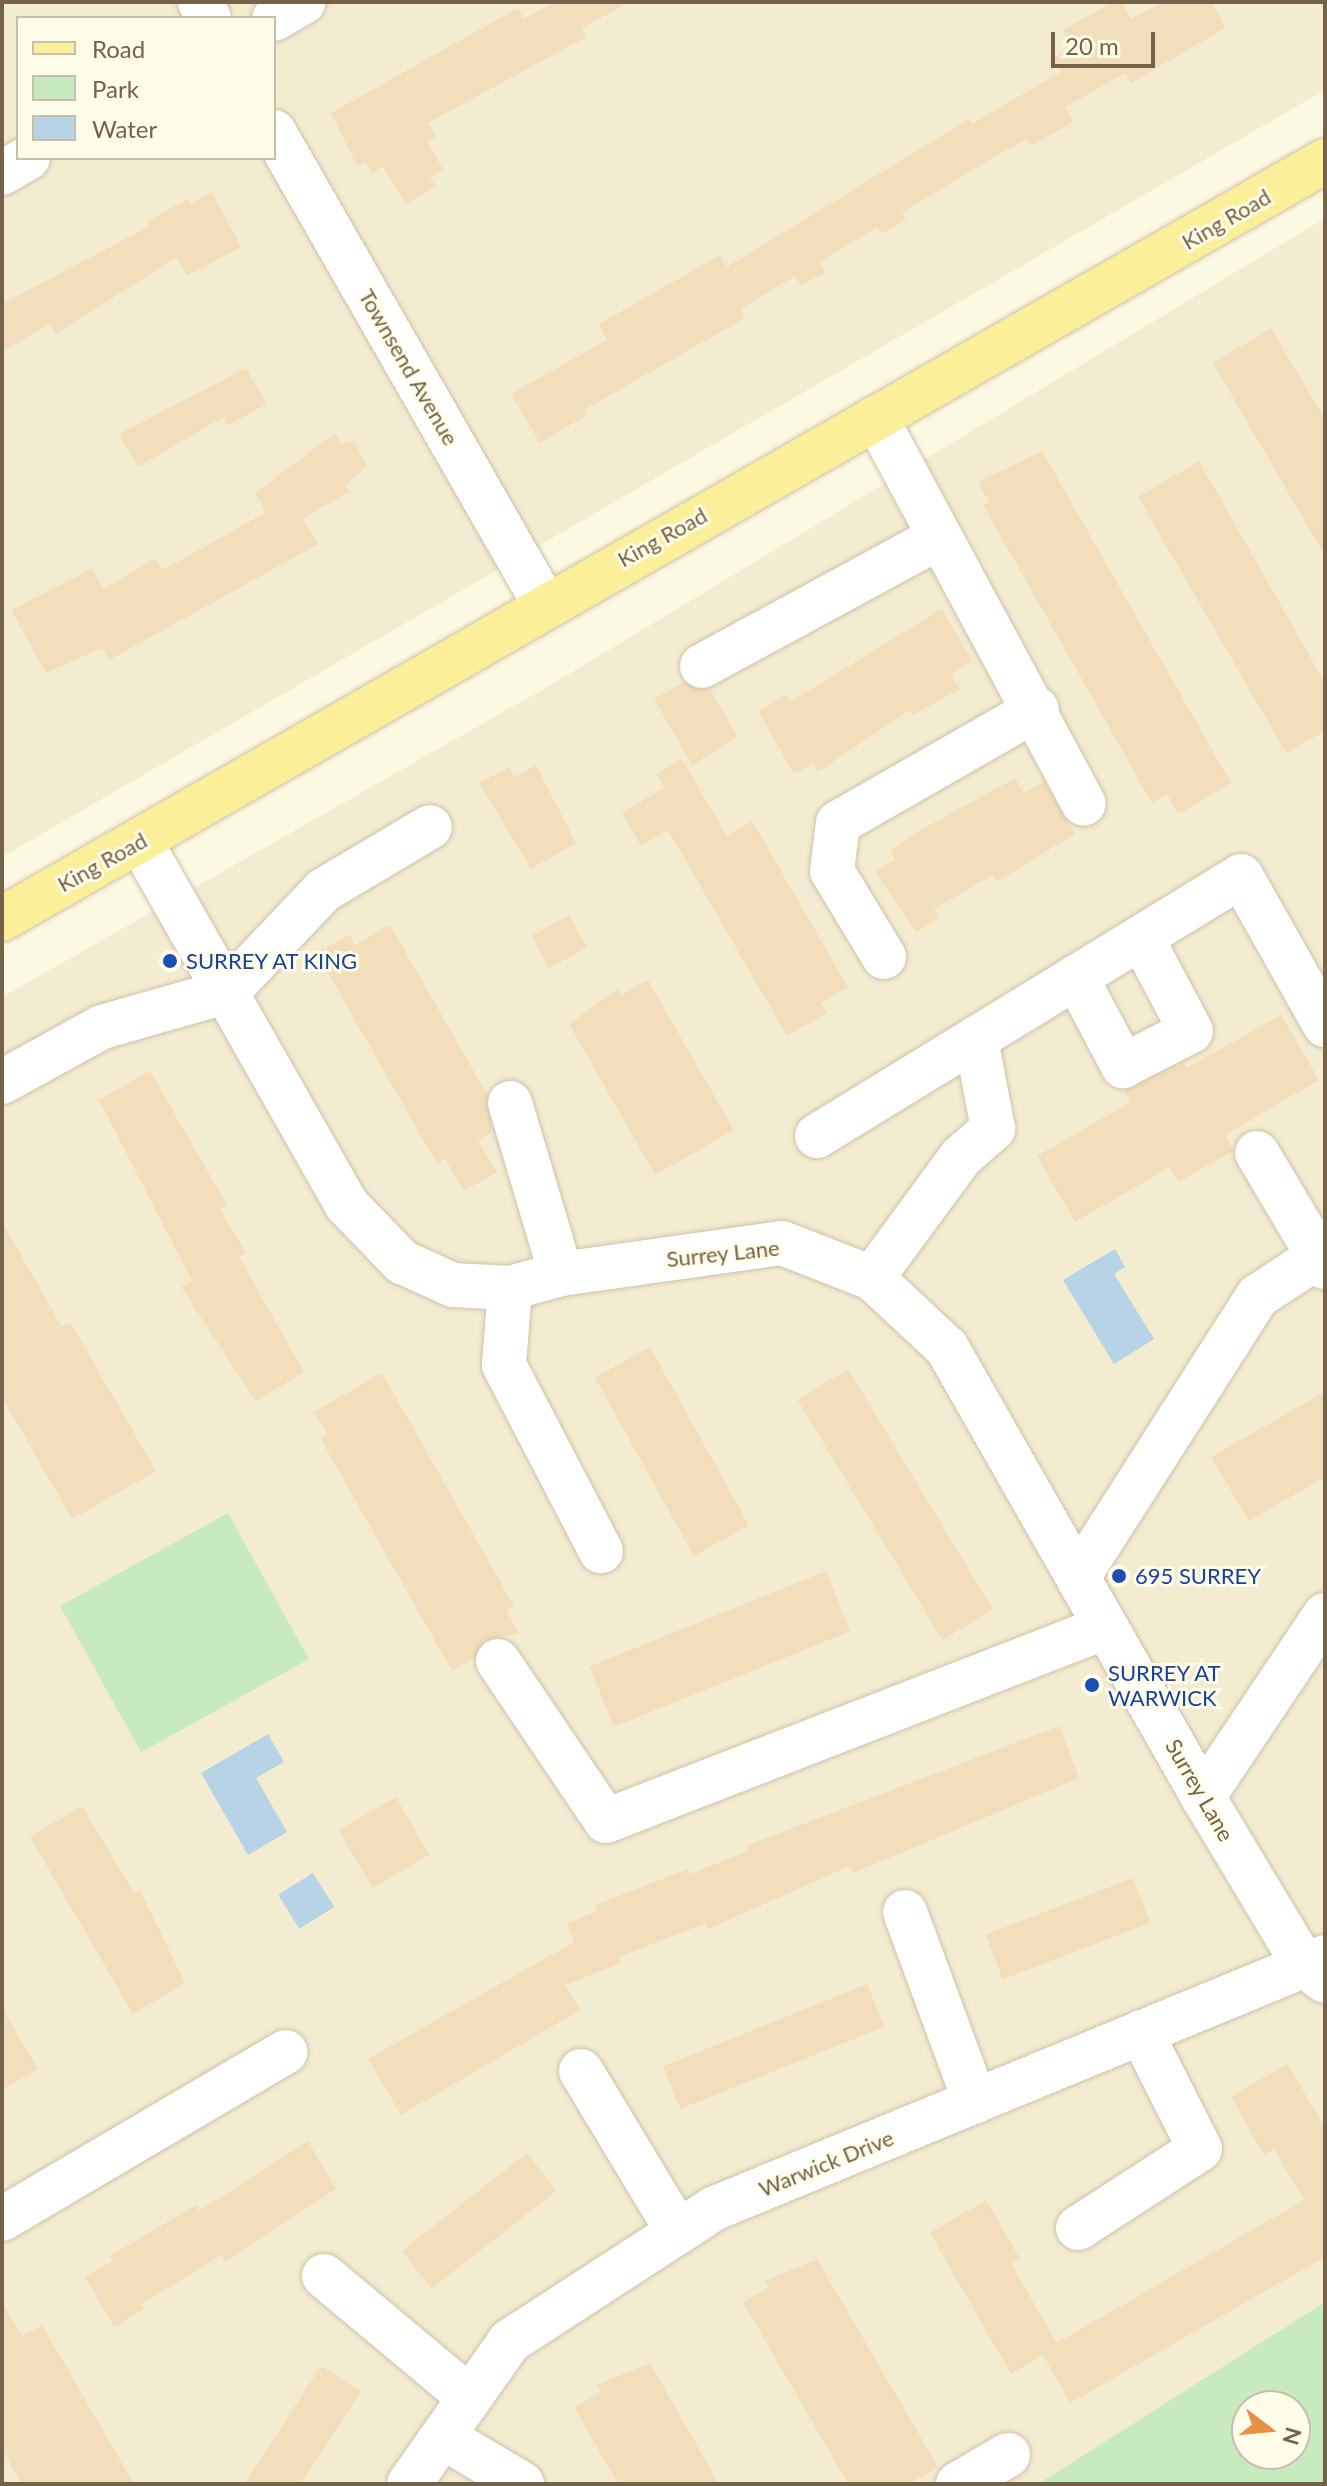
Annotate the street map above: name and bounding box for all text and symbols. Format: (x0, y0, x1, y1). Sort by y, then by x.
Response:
legend (16, 16, 276, 160)
scale bar (1055, 16, 1159, 66)
text: 20 m (1065, 31, 1119, 60)
text: Road (92, 34, 145, 63)
text: Park (92, 74, 139, 103)
text: Water (92, 114, 157, 143)
street label: King Road (1177, 183, 1275, 255)
street label: Townsend Avenue (353, 284, 465, 450)
street label: King Road (613, 502, 711, 572)
street label: King Road (53, 827, 151, 897)
place label: SURREY AT KING (186, 948, 359, 974)
marker: SURREY AT KING (161, 952, 179, 970)
street label: Surrey Lane (665, 1234, 781, 1272)
place label: 695 SURREY (1135, 1563, 1261, 1589)
marker: 695 SURREY (1110, 1567, 1128, 1585)
place label: SURREY AT WARWICK (1108, 1659, 1222, 1710)
marker: SURREY AT WARWICK (1083, 1676, 1101, 1694)
street label: Surrey Lane (1160, 1734, 1240, 1846)
street label: Warwick Drive (755, 2124, 897, 2202)
north arrow (1231, 2390, 1311, 2470)
text: N (1277, 2424, 1308, 2448)

